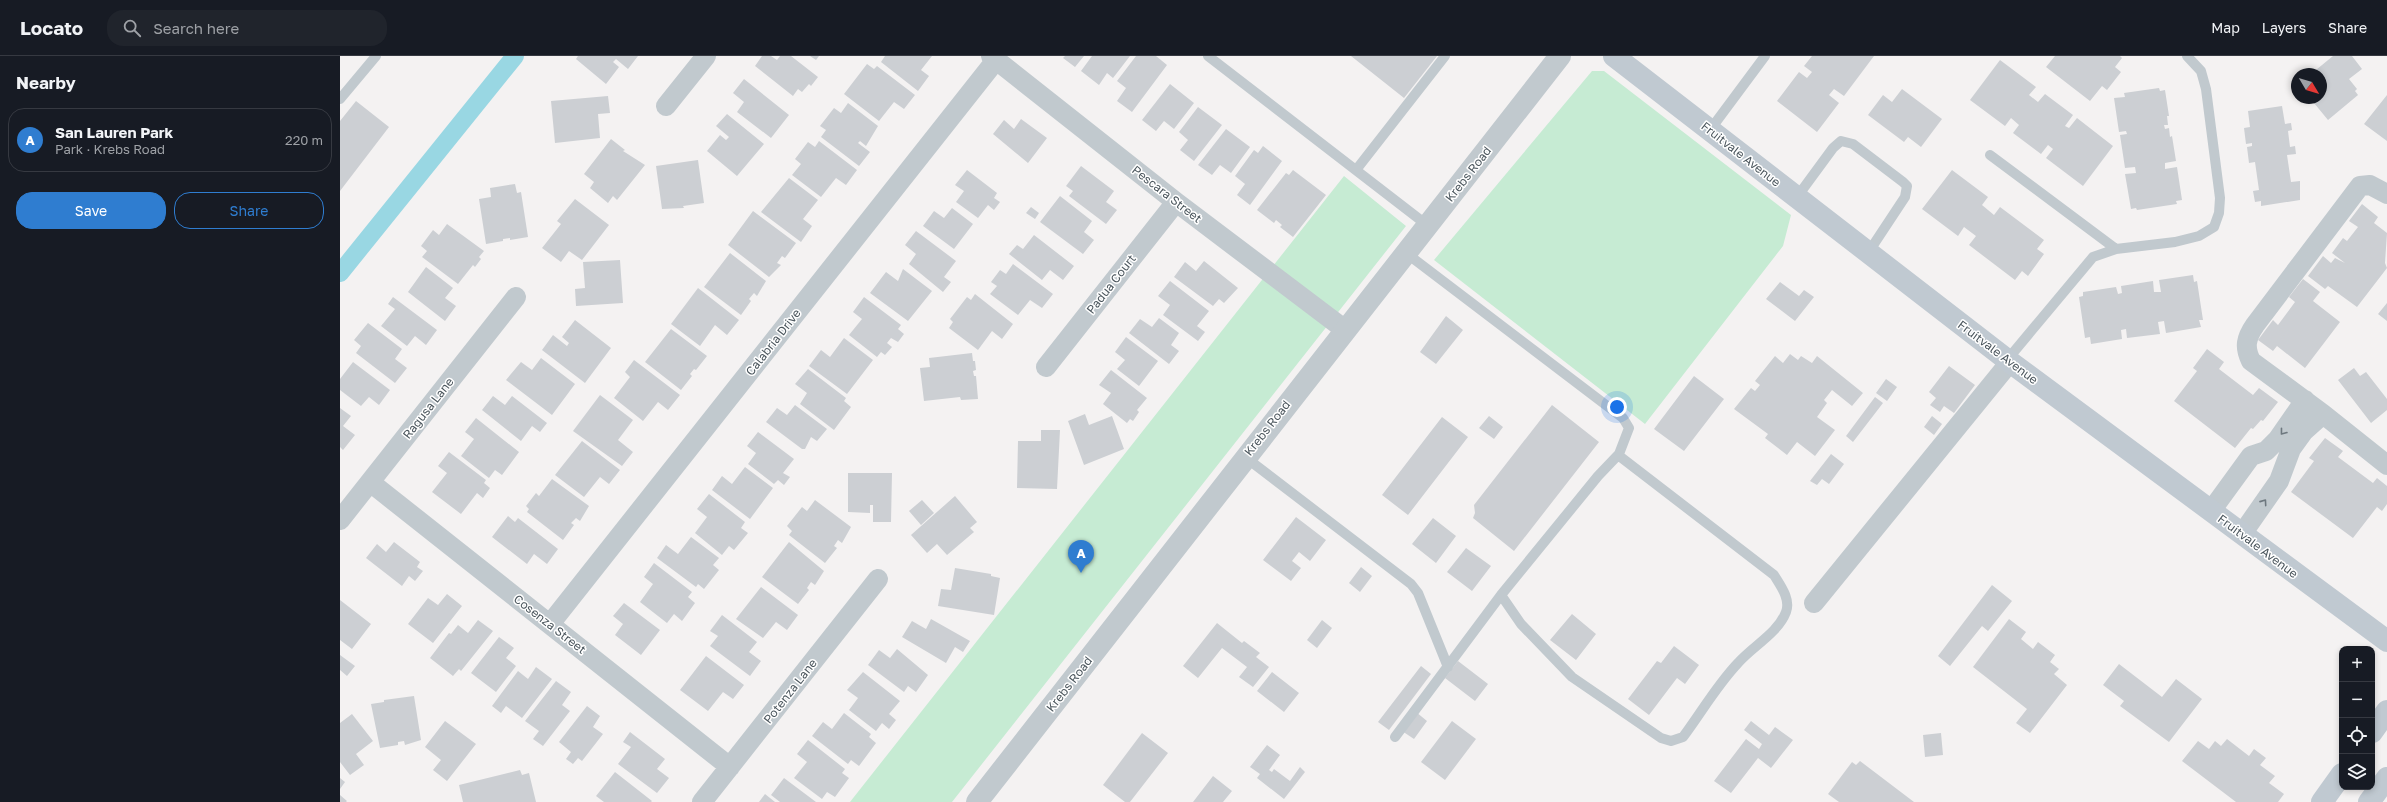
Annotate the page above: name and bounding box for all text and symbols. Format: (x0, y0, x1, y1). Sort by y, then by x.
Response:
search box (107, 10, 387, 46)
text: Locato (20, 16, 83, 39)
icon: search (121, 17, 143, 39)
text: Search here (153, 19, 239, 37)
text: Map (2211, 19, 2240, 36)
text: Layers (2262, 19, 2306, 36)
text: Share (2328, 19, 2367, 36)
north arrow (2291, 68, 2327, 104)
text: Nearby (16, 72, 76, 93)
street label: Fruitvale Avenue (1698, 118, 1784, 190)
text: San Lauren Park (55, 123, 173, 141)
text: A (25, 132, 35, 148)
text: 220 m (285, 132, 323, 148)
text: Park · Krebs Road (55, 141, 165, 157)
street label: Krebs Road (1442, 143, 1494, 205)
street label: Pescara Street (1129, 162, 1205, 226)
button: Save (16, 192, 166, 229)
button: Share (174, 192, 324, 229)
street label: Padua Court (1083, 251, 1139, 317)
street label: Calabria Drive (742, 306, 804, 378)
street label: Fruitvale Avenue (1955, 317, 2041, 387)
street label: Ragusa Lane (399, 374, 457, 442)
street label: Krebs Road (1241, 397, 1293, 459)
your location (1607, 397, 1627, 417)
one-way arrow (2281, 428, 2288, 435)
one-way arrow (2259, 499, 2267, 506)
street label: Fruitvale Avenue (2215, 511, 2301, 581)
pin: A (1068, 540, 1094, 573)
street label: Cosenza Street (511, 591, 589, 657)
map controls (2339, 646, 2375, 790)
button: + (2339, 646, 2375, 682)
street label: Krebs Road (1043, 653, 1095, 715)
street label: Potenza Lane (760, 656, 820, 726)
button: − (2339, 682, 2375, 718)
button: locate (2339, 718, 2375, 754)
button: layers (2339, 754, 2375, 790)

